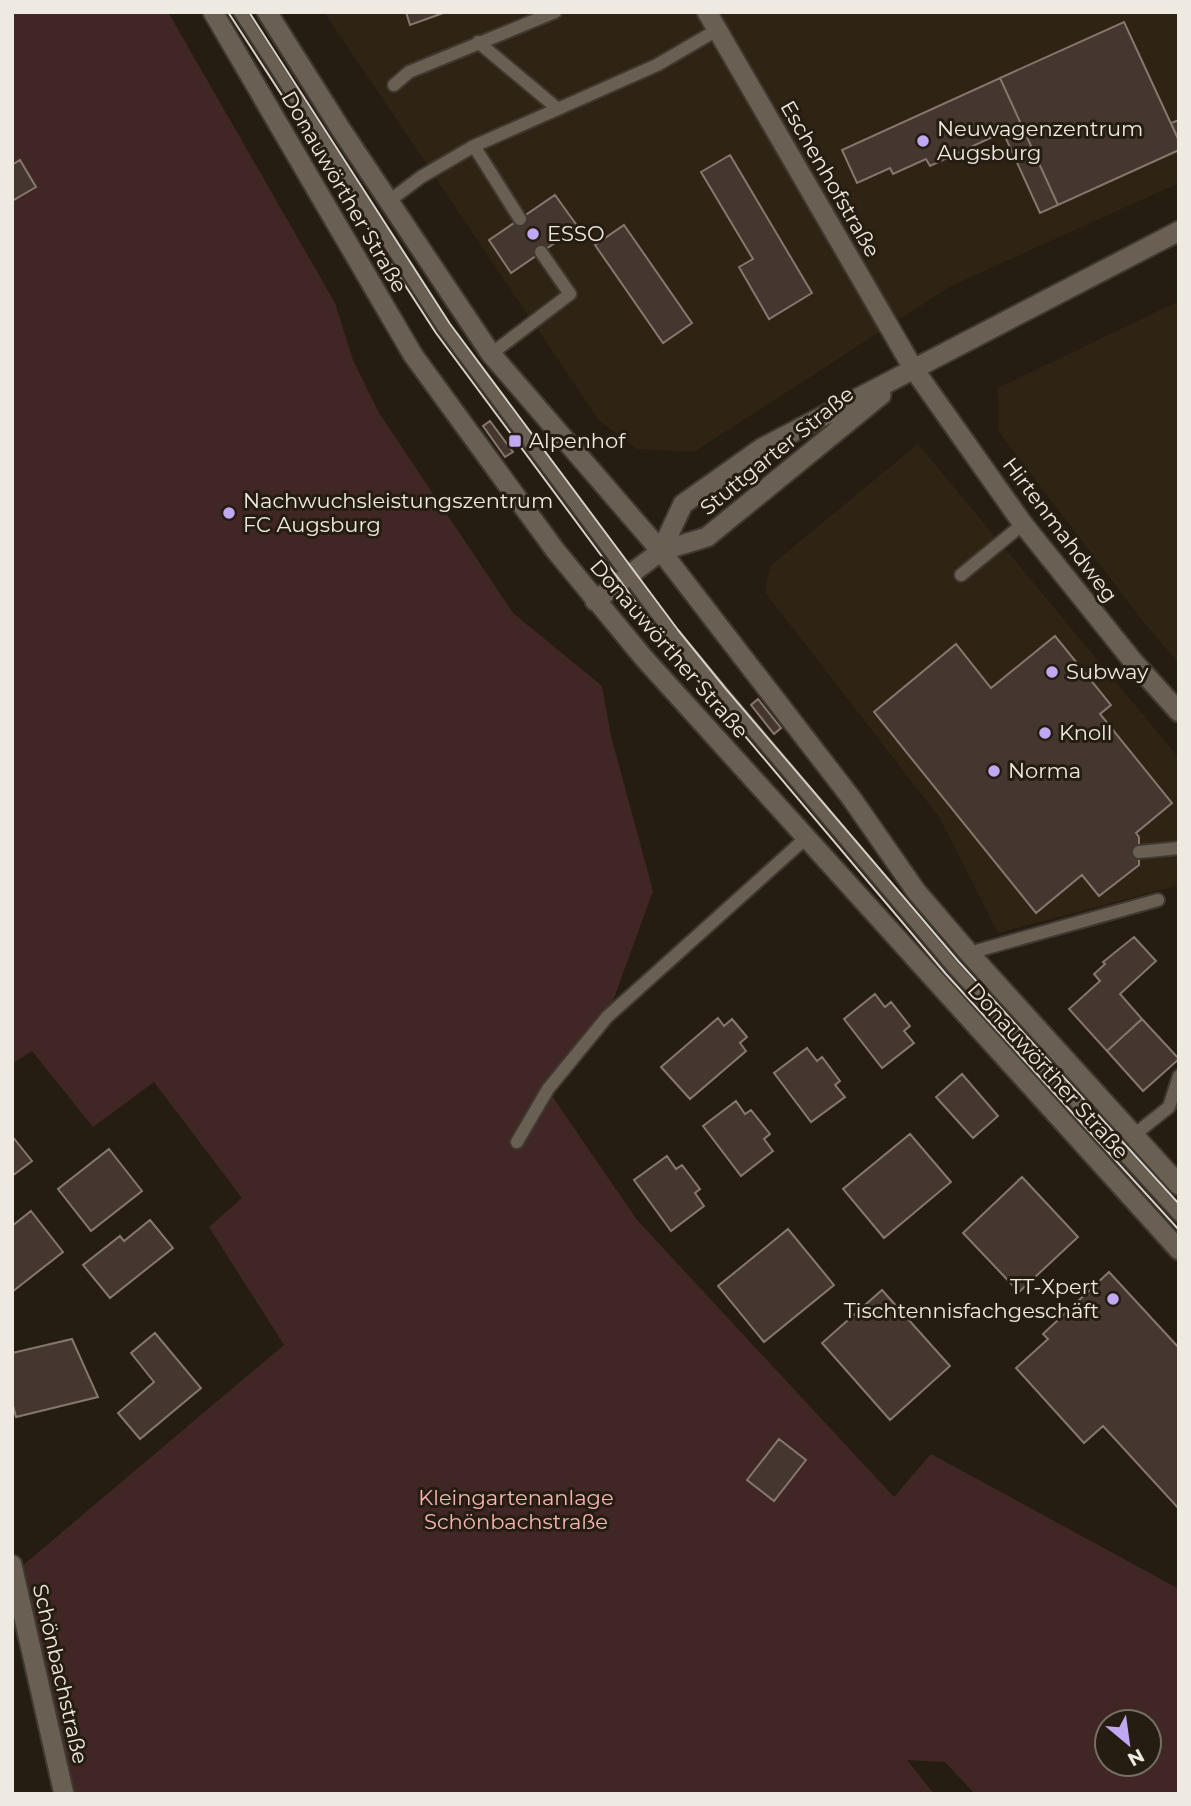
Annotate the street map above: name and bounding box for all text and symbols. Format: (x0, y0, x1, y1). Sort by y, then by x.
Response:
street label: Donauwörther Straße (276, 86, 412, 297)
street label: Eschenhofstraße (775, 96, 885, 262)
place label: Neuwagenzentrum Augsburg (937, 116, 1143, 165)
marker: Neuwagenzentrum Augsburg (915, 133, 931, 149)
place label: ESSO (547, 221, 605, 246)
marker: ESSO (525, 226, 541, 242)
street label: Stuttgarter Straße (695, 381, 858, 520)
place label: Alpenhof (529, 428, 626, 453)
marker: Alpenhof (507, 433, 523, 449)
street label: Hirtenmahdweg (998, 452, 1123, 607)
place label: Nachwuchsleistungszentrum FC Augsburg (243, 488, 553, 537)
marker: Nachwuchsleistungszentrum FC Augsburg (221, 505, 237, 521)
street label: Donauwörther Straße (585, 554, 754, 743)
place label: Subway (1066, 659, 1149, 684)
marker: Subway (1044, 664, 1060, 680)
place label: Knoll (1059, 720, 1112, 745)
marker: Knoll (1037, 725, 1053, 741)
place label: Norma (1008, 758, 1081, 783)
marker: Norma (986, 763, 1002, 779)
street label: Donauwörther Straße (963, 977, 1134, 1164)
place label: TT-Xpert Tischtennisfachgeschäft (844, 1274, 1099, 1323)
marker: TT-Xpert Tischtennisfachgeschäft (1105, 1291, 1121, 1307)
park label: Kleingartenanlage Schönbachstraße (418, 1485, 614, 1534)
street label: Schönbachstraße (28, 1581, 93, 1766)
north arrow (1093, 1708, 1163, 1778)
text: N (1124, 1744, 1148, 1771)

